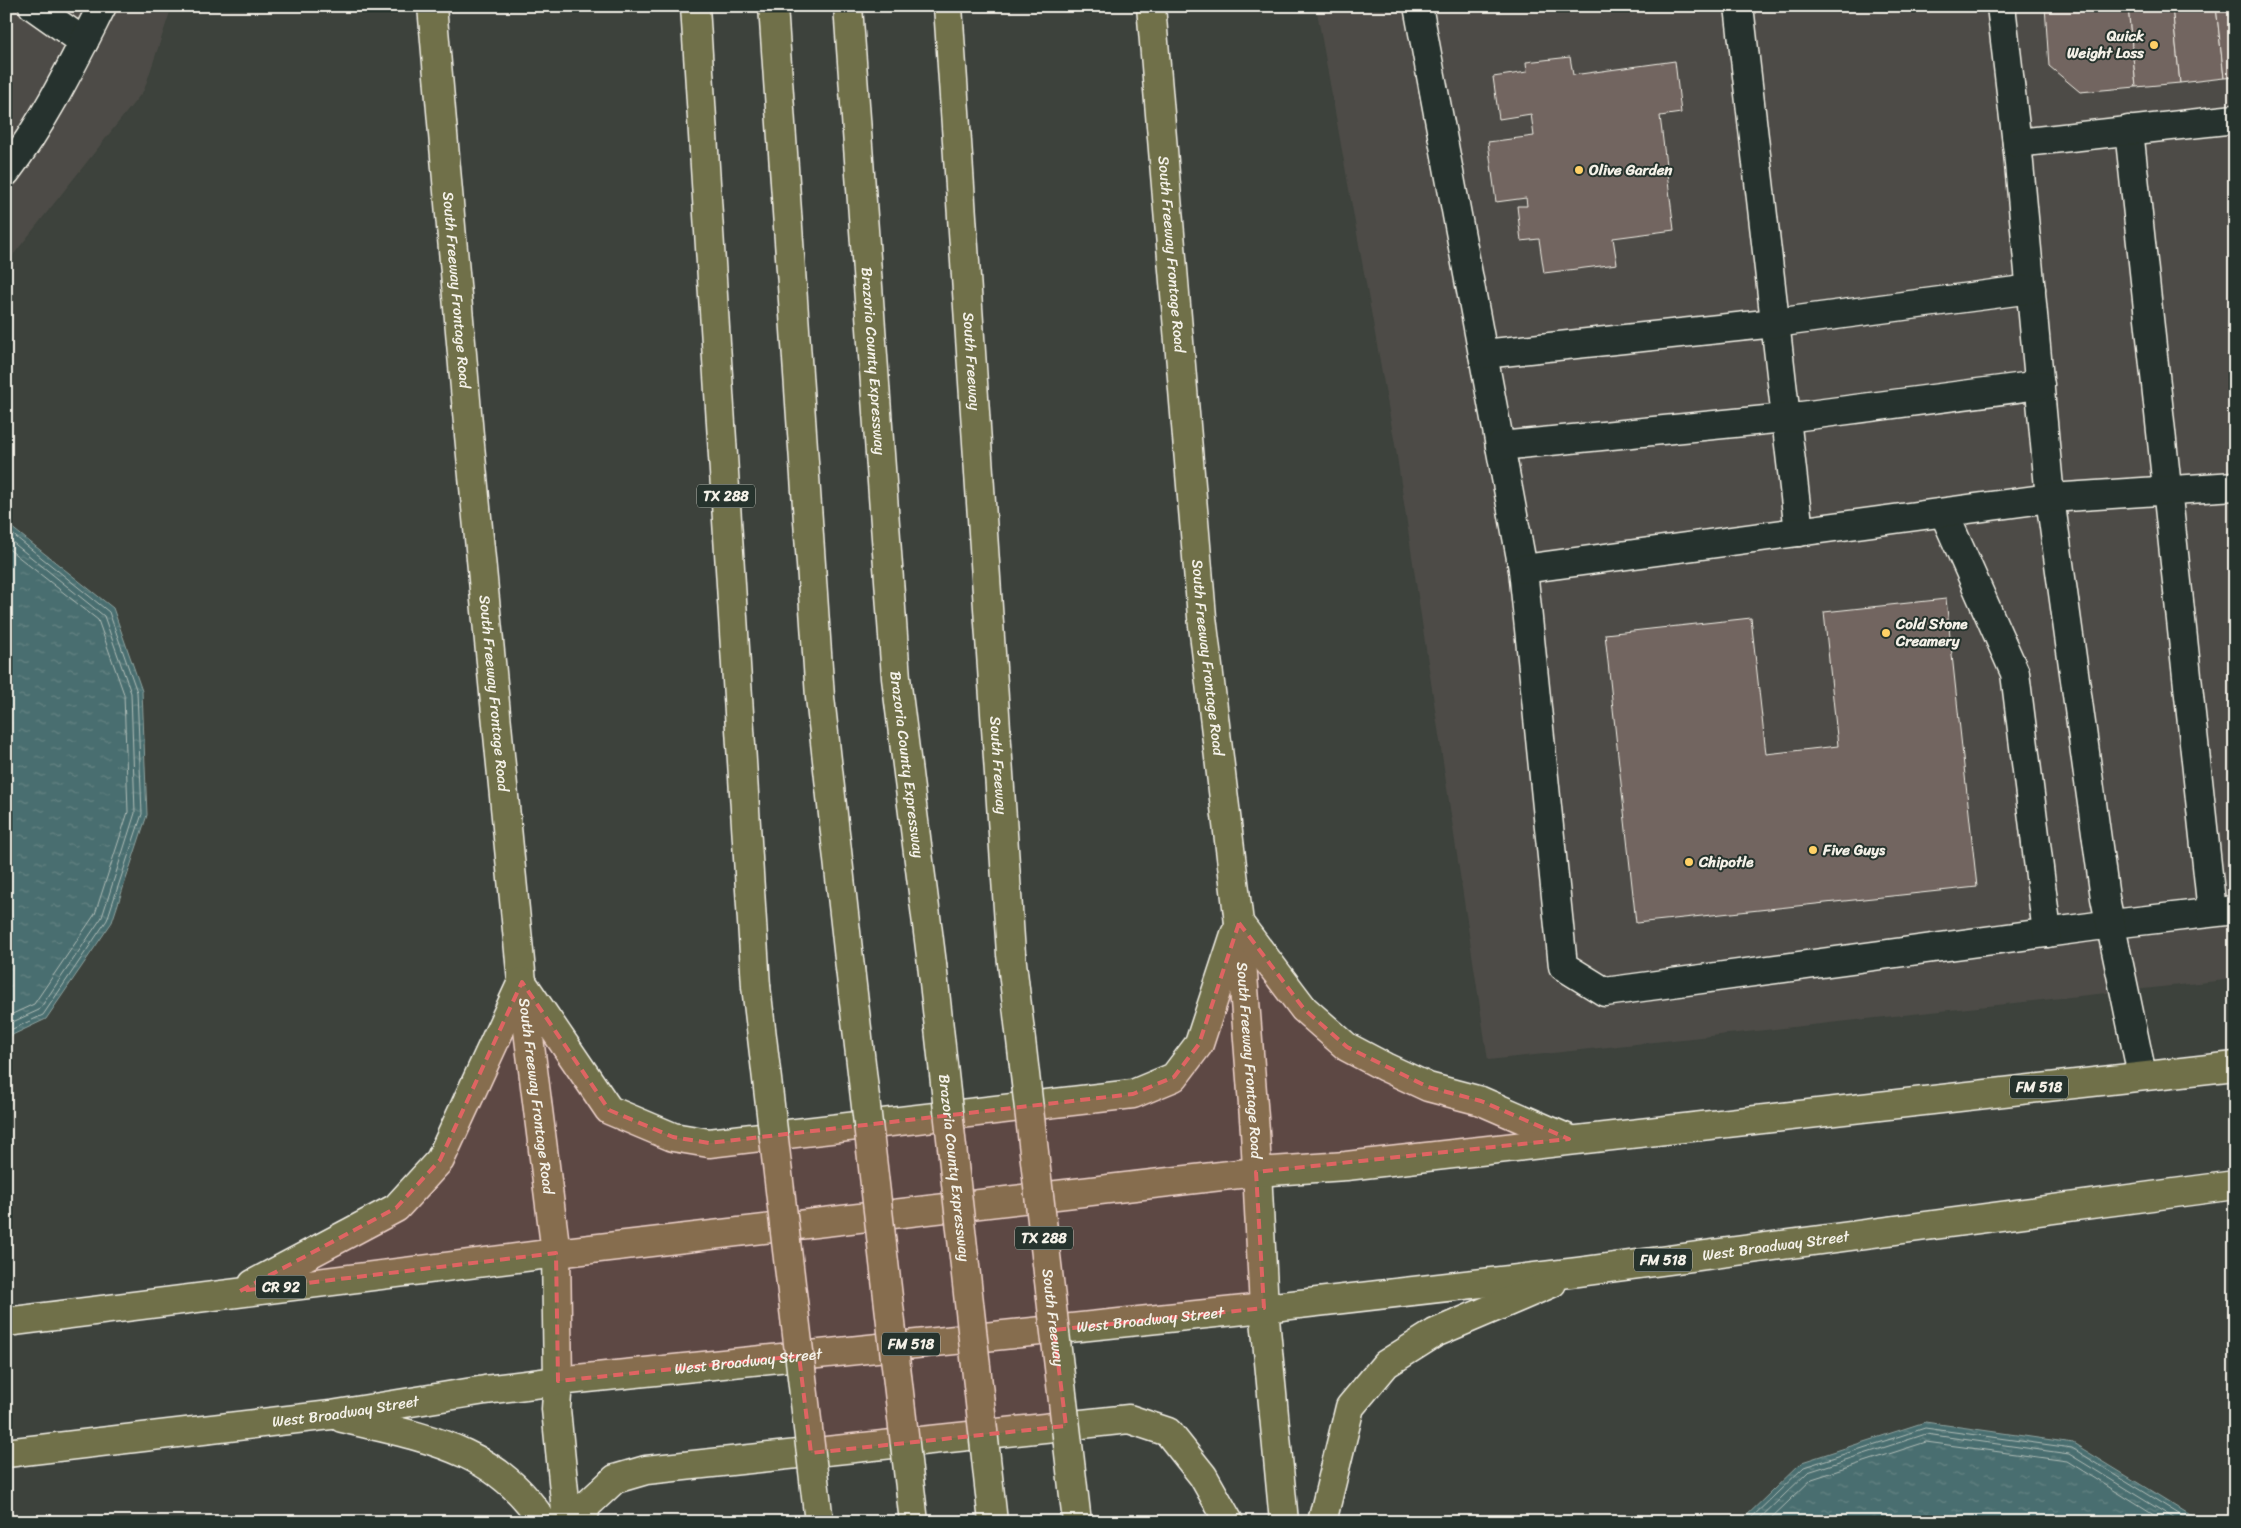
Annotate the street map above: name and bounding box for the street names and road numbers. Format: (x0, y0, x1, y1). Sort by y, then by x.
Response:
street label: South Freeway Frontage Road (1151, 155, 1193, 355)
street label: South Freeway Frontage Road (435, 190, 478, 391)
street label: Brazoria County Expressway (854, 266, 893, 456)
street label: South Freeway (955, 311, 988, 411)
road number: TX 288 (697, 484, 755, 508)
street label: South Freeway Frontage Road (1184, 558, 1232, 758)
street label: South Freeway Frontage Road (472, 594, 517, 794)
street label: Brazoria County Expressway (883, 670, 932, 860)
street label: South Freeway (982, 715, 1015, 816)
street label: South Freeway Frontage Road (1229, 961, 1269, 1160)
street label: South Freeway Frontage Road (511, 996, 562, 1197)
street label: Brazoria County Expressway (931, 1073, 977, 1263)
road number: FM 518 (2010, 1076, 2068, 1098)
street label: West Broadway Street (1701, 1223, 1852, 1268)
road number: TX 288 (1015, 1226, 1073, 1250)
road number: FM 518 (1634, 1248, 1692, 1272)
street label: South Freeway (1035, 1267, 1072, 1368)
road number: CR 92 (256, 1275, 306, 1298)
street label: West Broadway Street (1075, 1299, 1226, 1340)
road number: FM 518 (882, 1332, 940, 1356)
street label: West Broadway Street (673, 1341, 824, 1382)
street label: West Broadway Street (271, 1388, 422, 1435)

